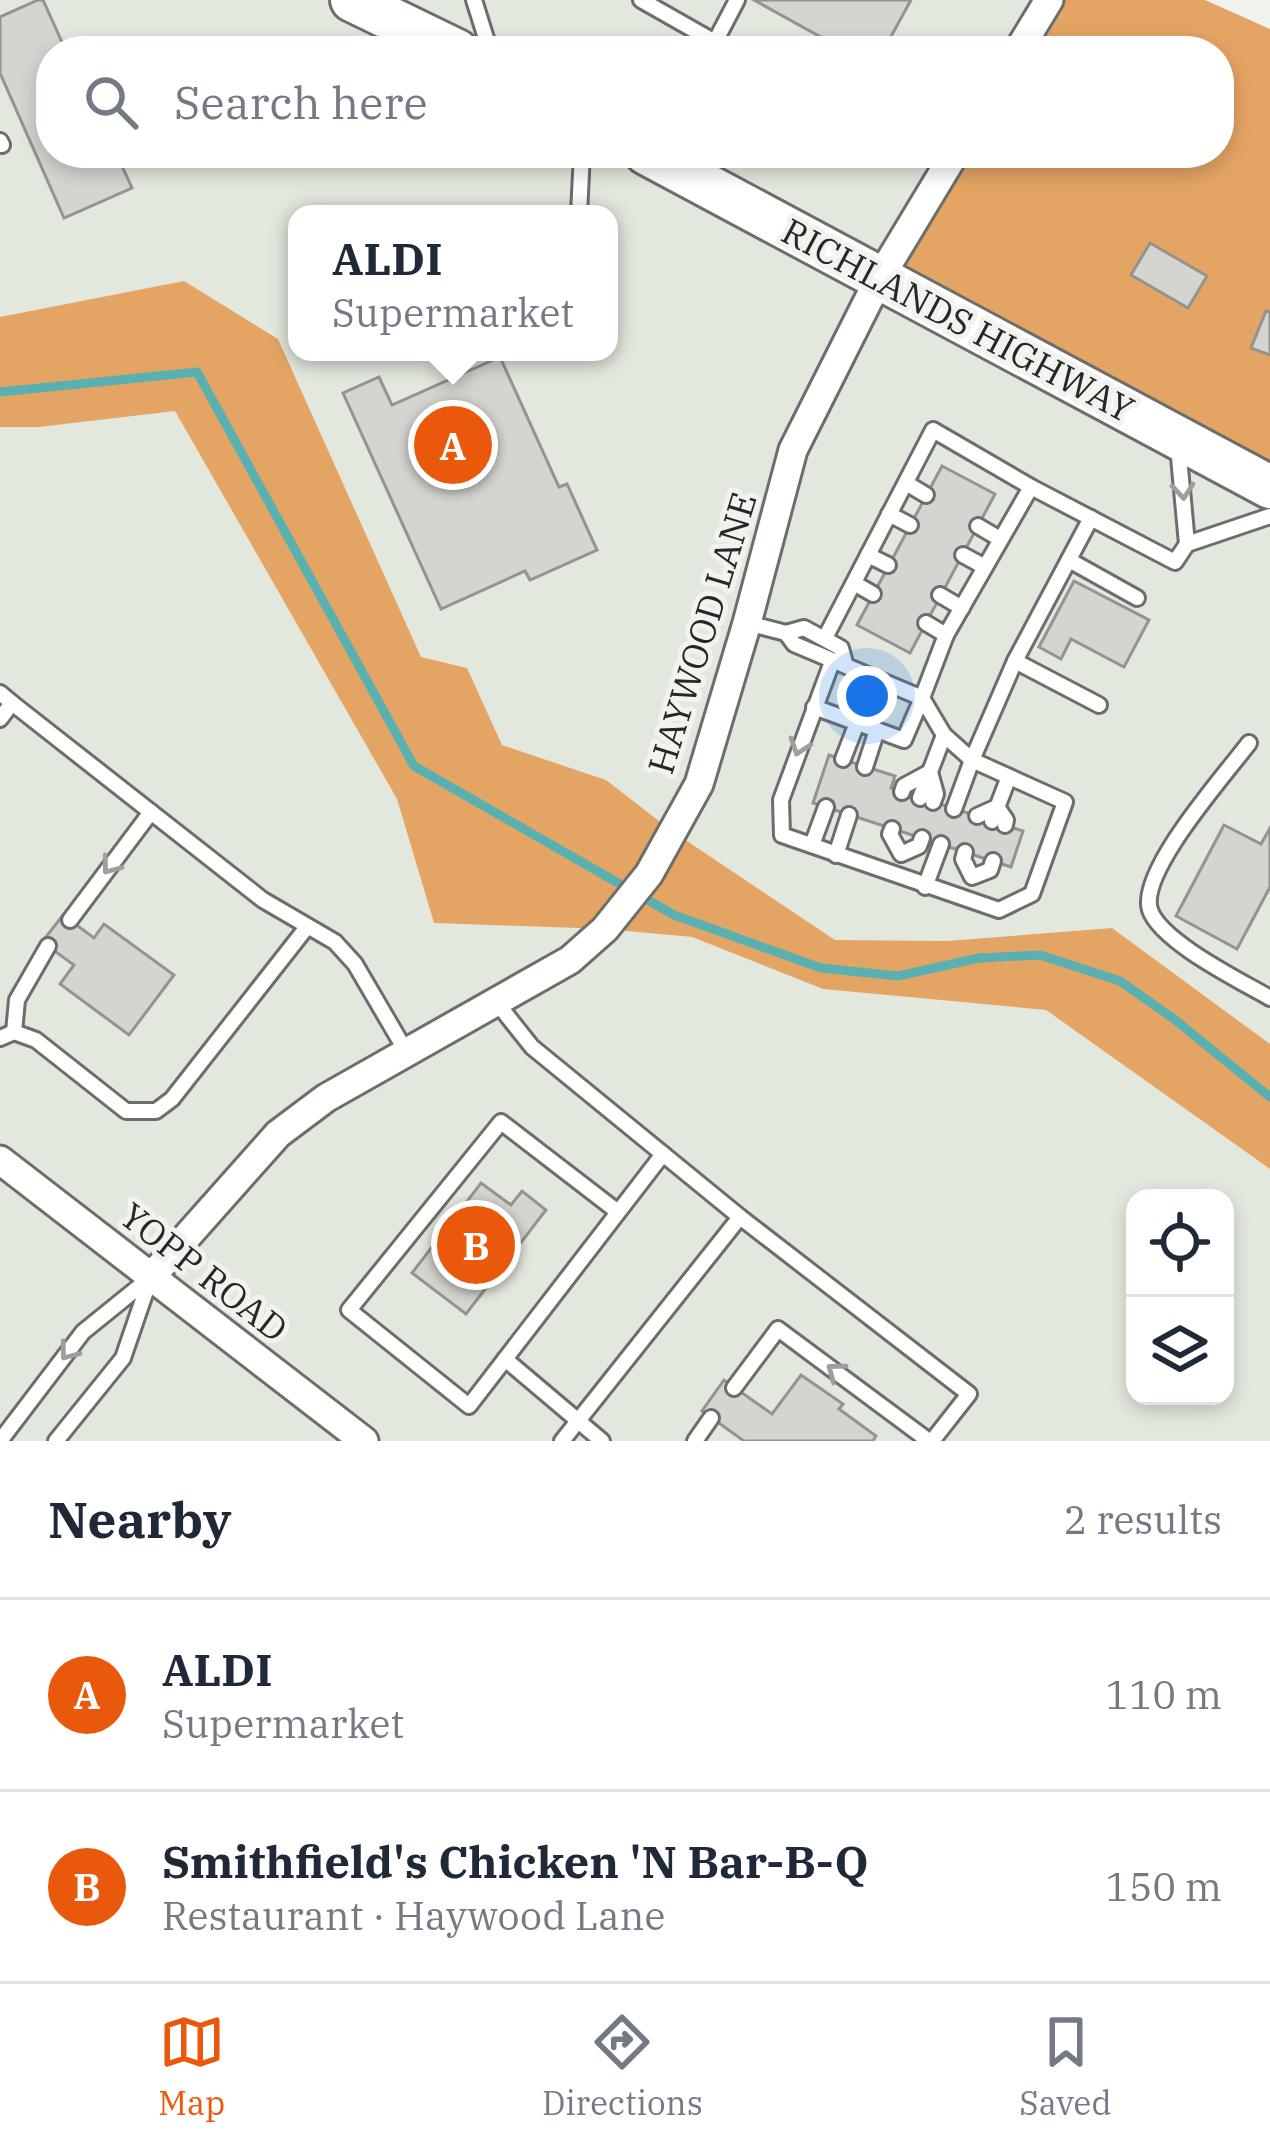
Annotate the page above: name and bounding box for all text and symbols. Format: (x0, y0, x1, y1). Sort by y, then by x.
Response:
search box (36, 36, 1234, 168)
icon: search (78, 69, 144, 135)
text: Search here (174, 73, 428, 131)
popup (288, 205, 618, 361)
street label: RICHLANDS HIGHWAY (774, 207, 1142, 432)
text: ALDI (332, 229, 443, 287)
text: Supermarket (332, 287, 574, 338)
pin: A (414, 400, 492, 490)
one-way arrow (1170, 481, 1195, 500)
street label: HAYWOOD LANE (636, 487, 767, 779)
your location (837, 666, 897, 726)
one-way arrow (789, 735, 813, 756)
one-way arrow (103, 853, 125, 874)
map controls (1126, 1189, 1234, 1405)
button: locate (1126, 1189, 1234, 1297)
street label: YOPP ROAD (111, 1192, 297, 1352)
pin: B (437, 1200, 515, 1290)
button: layers (1126, 1297, 1234, 1405)
one-way arrow (61, 1338, 82, 1360)
one-way arrow (827, 1364, 849, 1386)
text: Nearby (48, 1486, 232, 1552)
text: 2 results (1064, 1494, 1222, 1545)
text: ALDI (162, 1640, 273, 1698)
text: A (73, 1669, 101, 1720)
text: 110 m (1106, 1669, 1222, 1720)
text: Supermarket (162, 1698, 404, 1749)
text: Smithfield's Chicken 'N Bar-B-Q (162, 1832, 869, 1890)
text: B (73, 1861, 101, 1912)
text: 150 m (1106, 1861, 1222, 1912)
text: Restaurant · Haywood Lane (162, 1890, 665, 1941)
tab: Map (158, 2009, 225, 2124)
tab: Directions (542, 2009, 703, 2124)
tab: Saved (1019, 2009, 1112, 2124)

